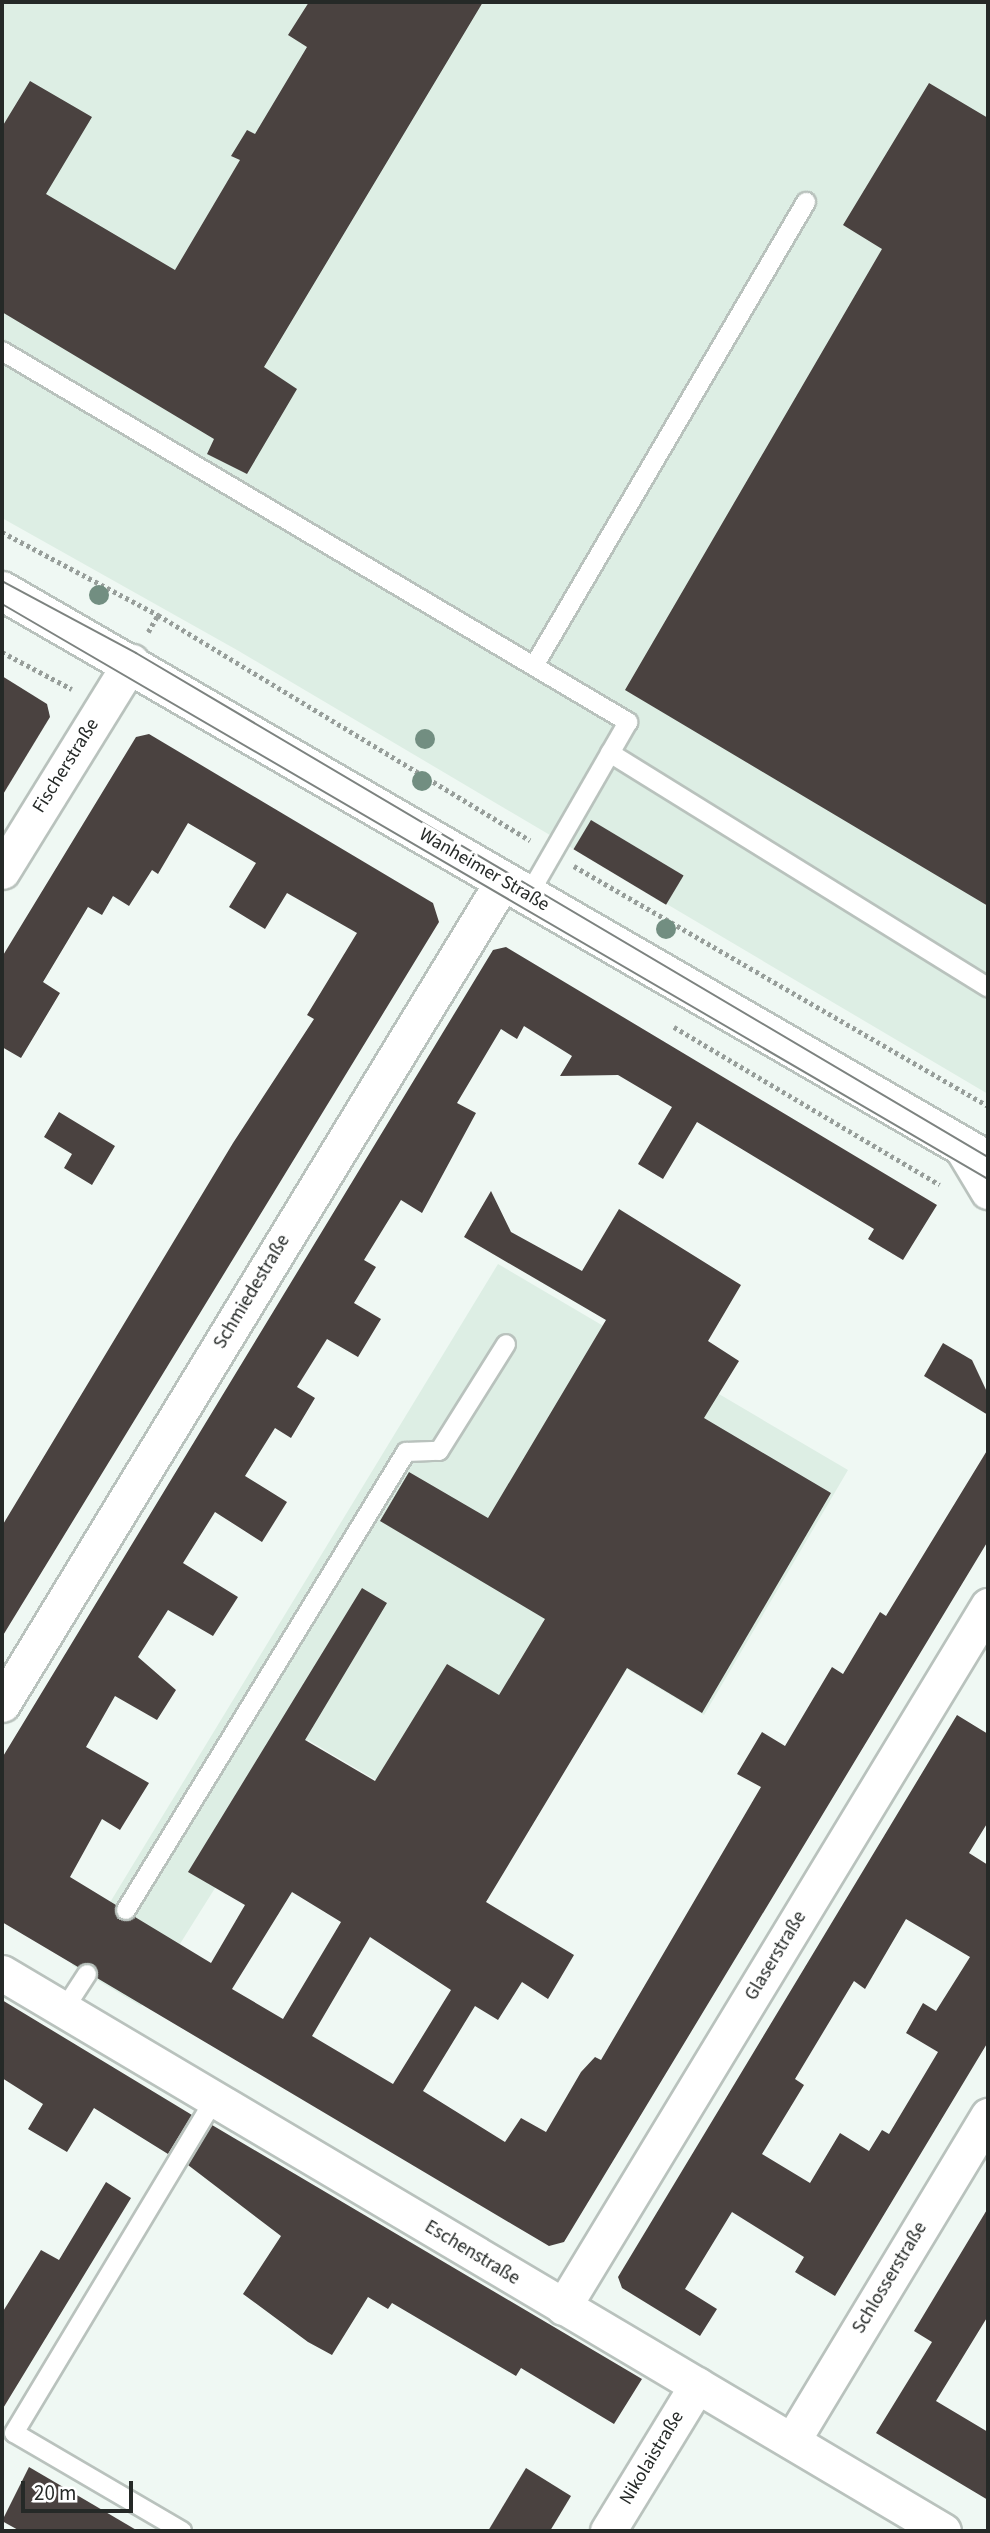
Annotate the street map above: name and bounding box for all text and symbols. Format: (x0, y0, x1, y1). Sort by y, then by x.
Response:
street label: Fischerstraße (28, 715, 104, 817)
street label: Wanheimer Straße (415, 823, 553, 917)
street label: Schmiedestraße (209, 1231, 295, 1353)
street label: Glaserstraße (740, 1907, 812, 2005)
street label: Eschenstraße (420, 2216, 524, 2290)
street label: Schlosserstraße (848, 2218, 932, 2338)
street label: Nikolaistraße (615, 2407, 689, 2509)
scale bar (24, 2466, 136, 2510)
text: 20 m (34, 2478, 76, 2508)

